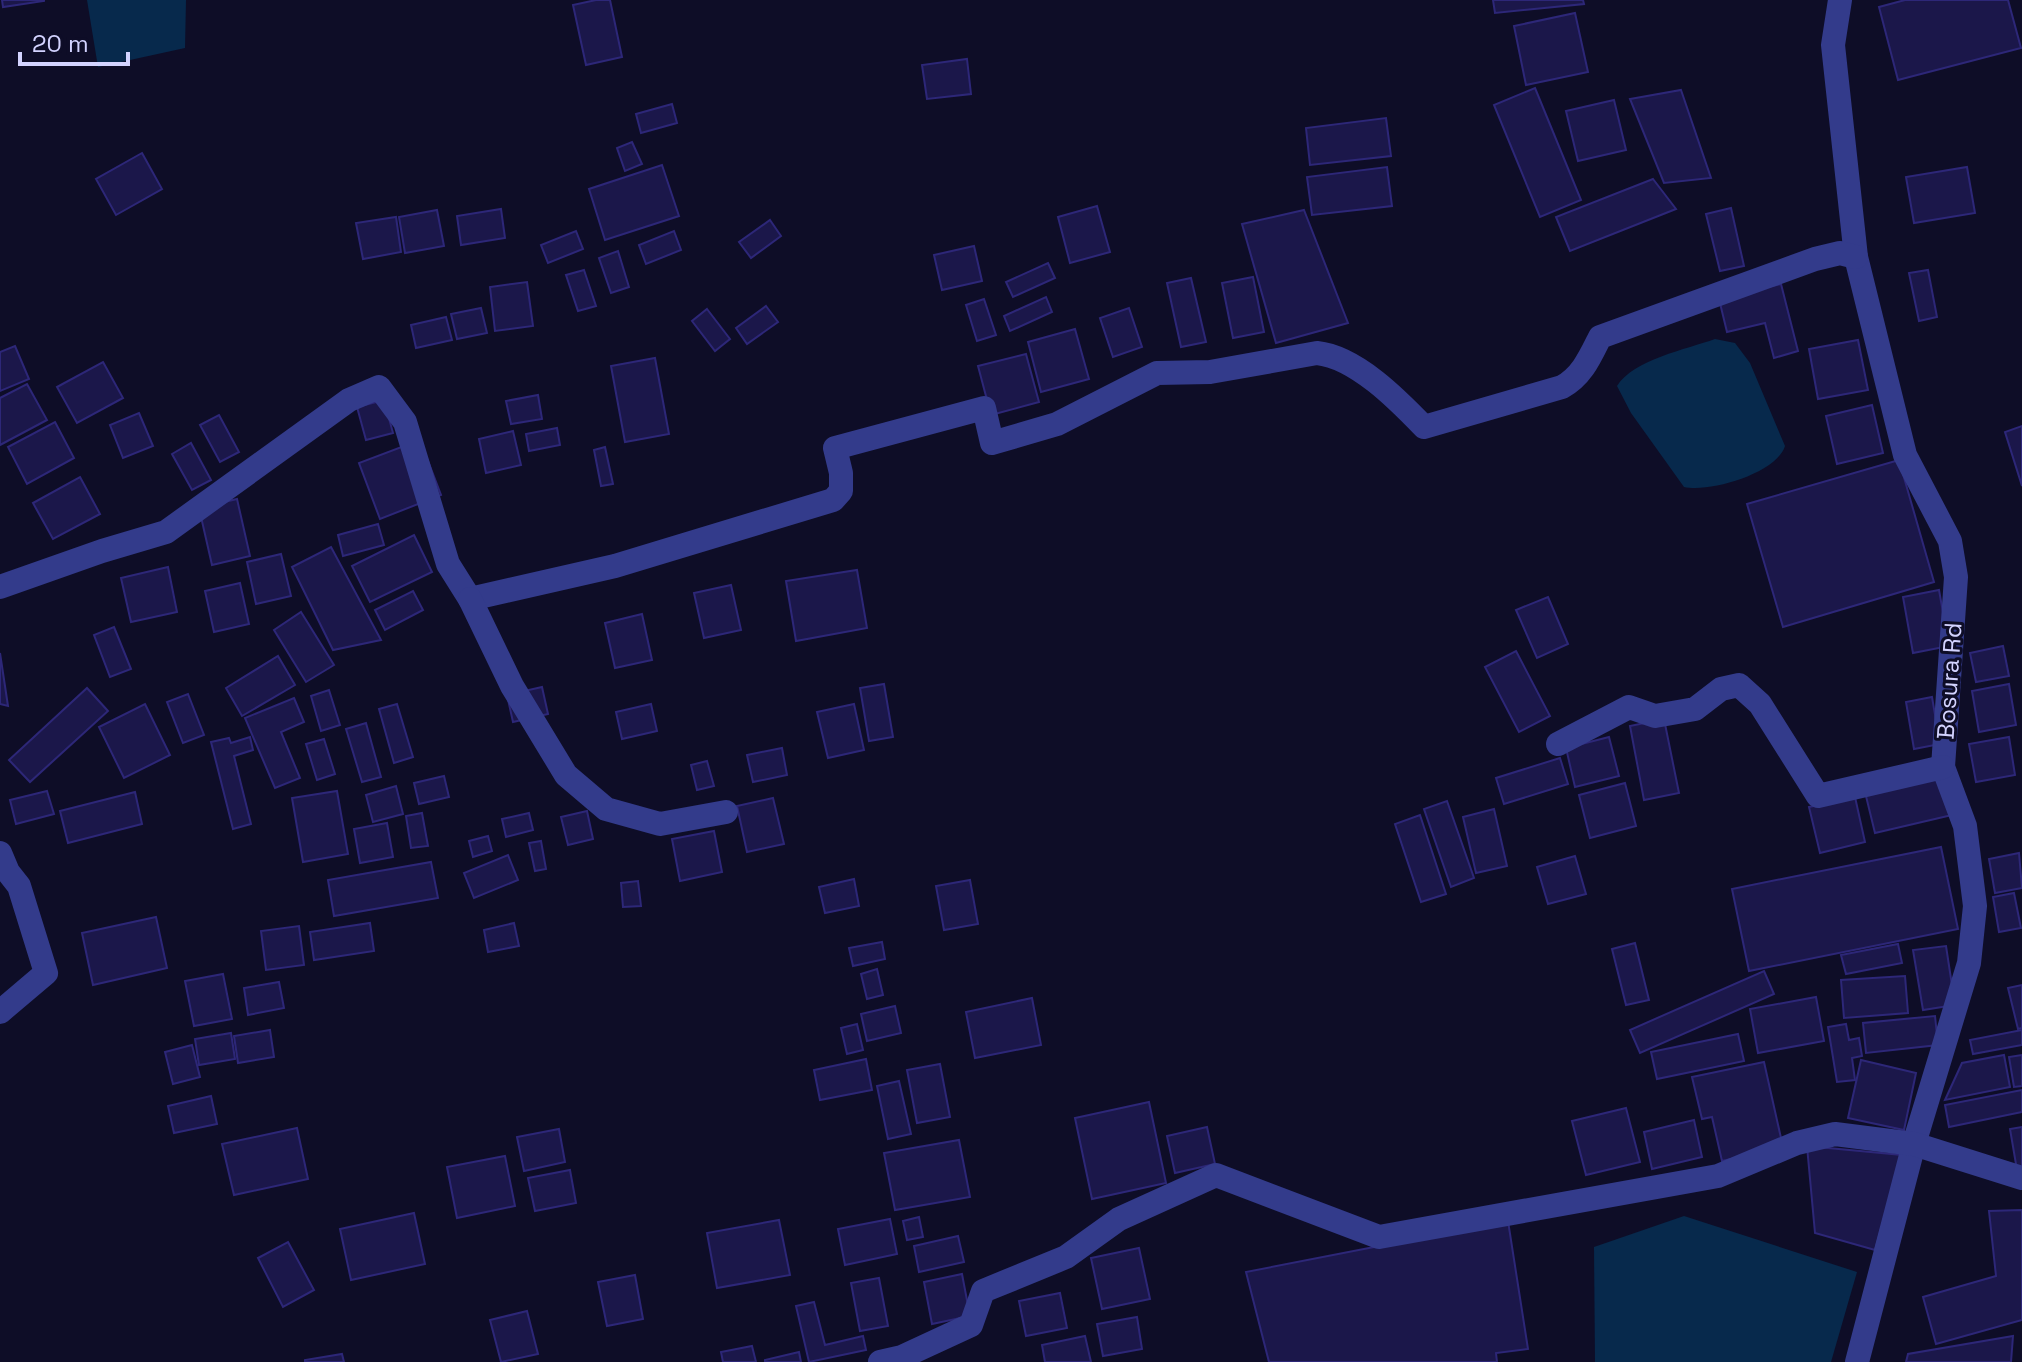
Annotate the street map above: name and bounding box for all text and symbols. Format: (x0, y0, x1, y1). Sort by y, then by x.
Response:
scale bar (20, 16, 128, 66)
text: 20 m (32, 28, 89, 59)
street label: Bosura Rd (1929, 621, 1969, 741)

